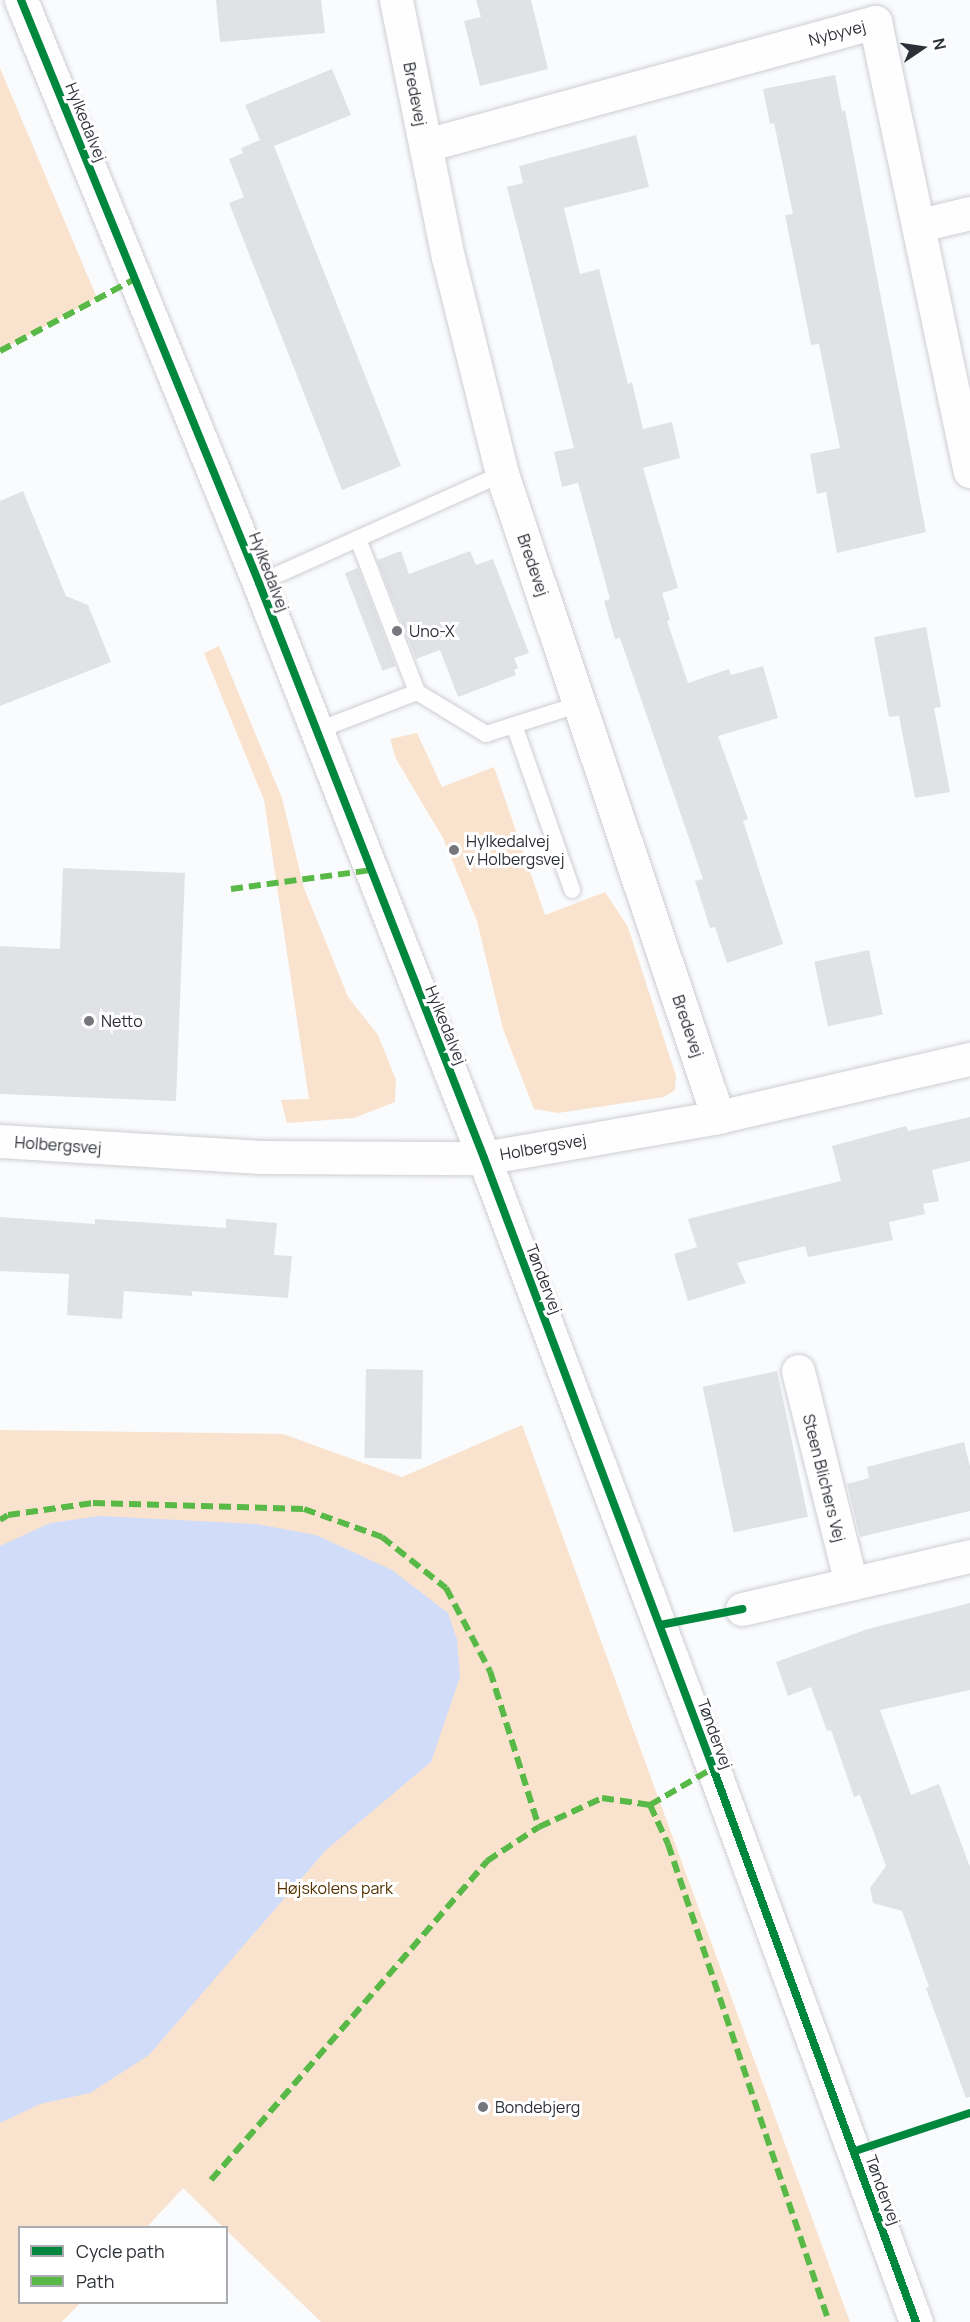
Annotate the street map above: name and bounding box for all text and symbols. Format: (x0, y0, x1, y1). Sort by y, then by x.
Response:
street label: Nybyvej (806, 16, 868, 50)
north arrow (892, 18, 952, 78)
text: N (928, 36, 952, 52)
street label: Bredevej (399, 61, 431, 127)
street label: Hylkedalvej (61, 80, 111, 164)
street label: Hylkedalvej (245, 530, 293, 614)
street label: Bredevej (513, 531, 553, 599)
place label: Uno-X (409, 621, 455, 641)
marker: Uno-X (390, 624, 404, 638)
place label: Hylkedalvej v Holbergsvej (466, 831, 564, 869)
marker: Hylkedalvej v Holbergsvej (447, 843, 461, 857)
street label: Hylkedalvej (421, 983, 471, 1067)
street label: Bredevej (668, 992, 708, 1060)
place label: Netto (101, 1011, 143, 1031)
marker: Netto (82, 1014, 96, 1028)
street label: Holbergsvej (498, 1130, 588, 1164)
street label: Holbergsvej (14, 1132, 102, 1158)
street label: Tøndervej (522, 1242, 566, 1316)
street label: Steen Blichers Vej (799, 1412, 849, 1544)
street label: Tøndervej (694, 1696, 736, 1772)
park label: Højskolens park (277, 1878, 393, 1898)
place label: Bondebjerg (495, 2097, 580, 2117)
marker: Bondebjerg (476, 2100, 490, 2114)
street label: Tøndervej (862, 2152, 904, 2228)
legend (18, 2226, 228, 2304)
text: Cycle path (76, 2239, 165, 2263)
text: Path (76, 2269, 114, 2293)

